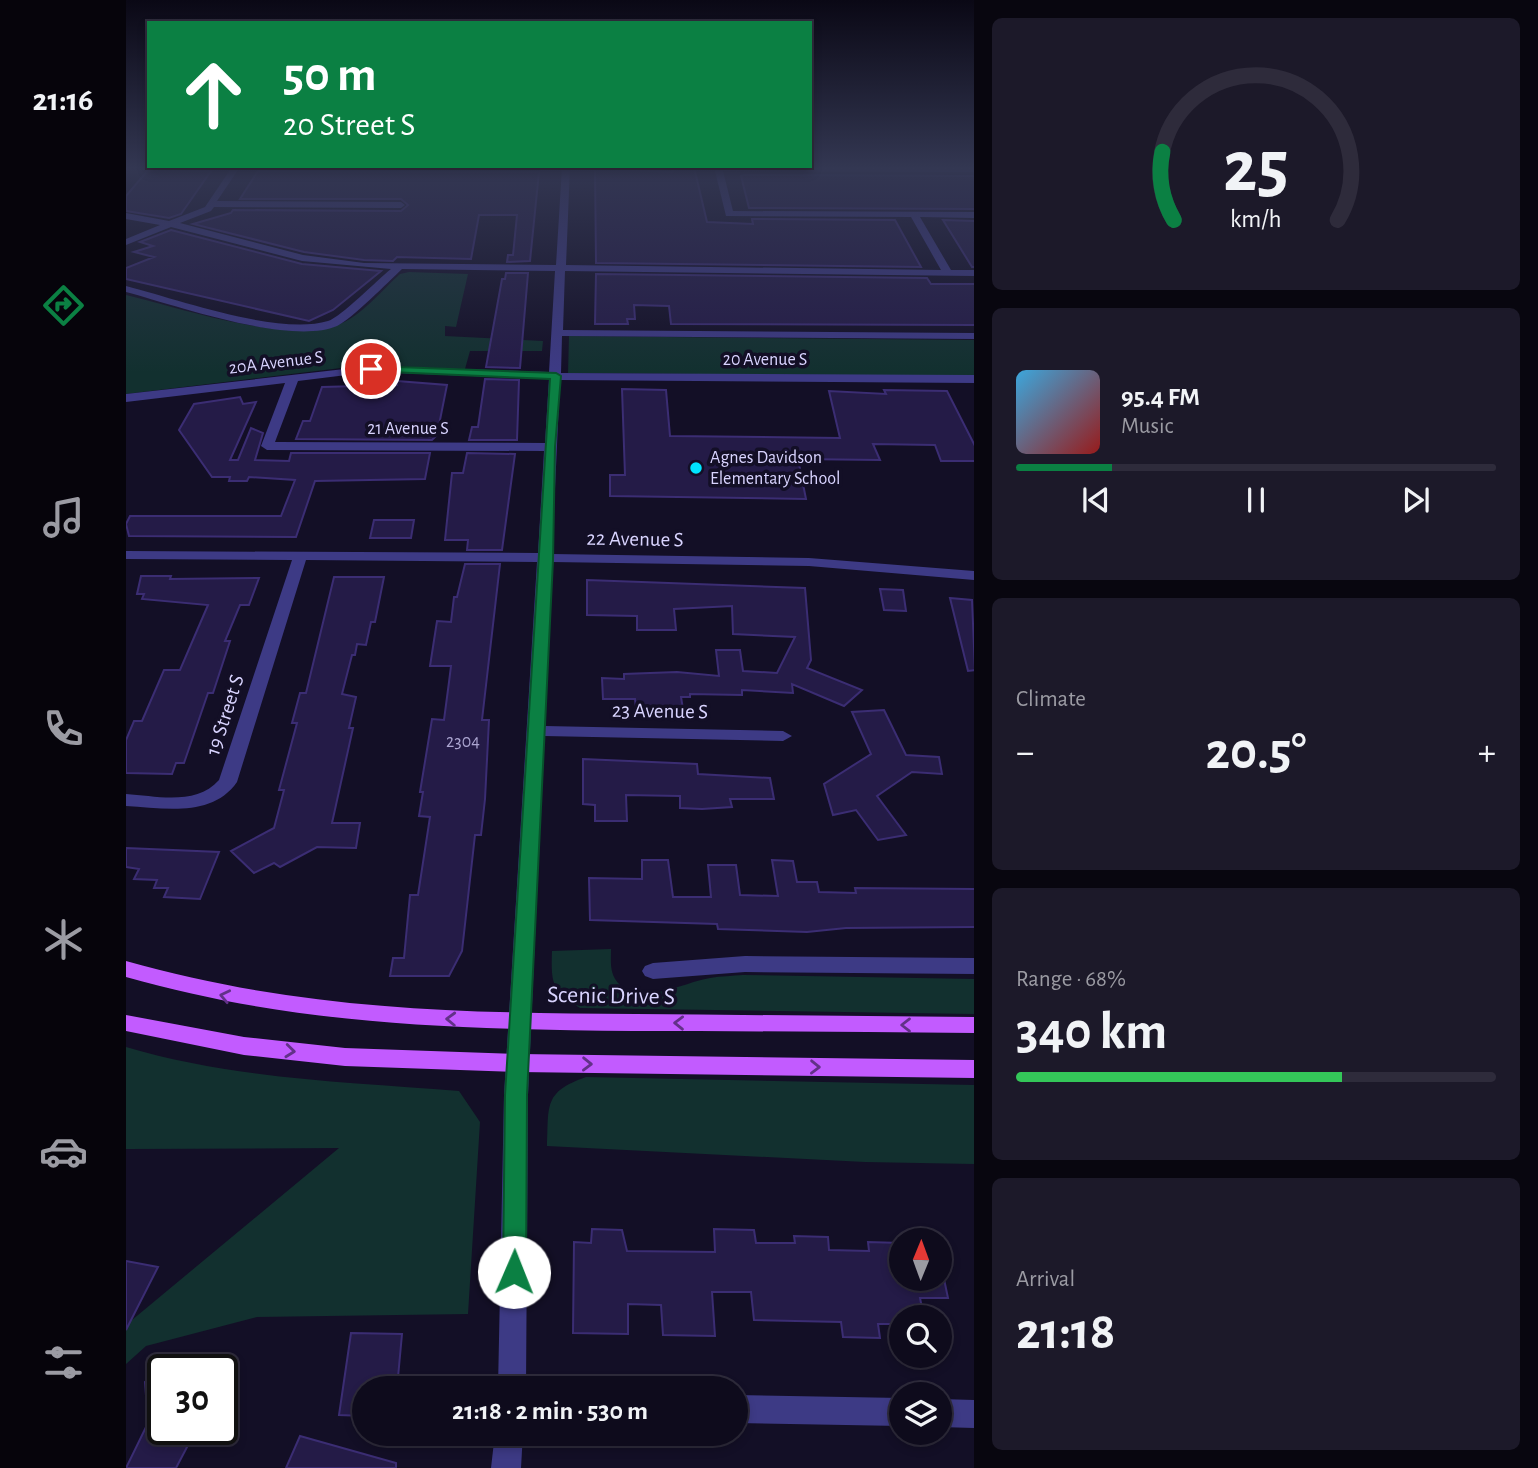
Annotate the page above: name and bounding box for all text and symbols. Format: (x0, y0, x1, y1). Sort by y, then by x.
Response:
icon: ahead (168, 49, 259, 140)
text: 50 m (283, 51, 377, 100)
text: 21:16 (33, 84, 93, 116)
text: 20 Street S (283, 109, 415, 141)
text: 25 (1223, 132, 1289, 205)
text: km/h (1230, 207, 1282, 232)
icon: directions (39, 281, 88, 330)
pin (341, 339, 401, 399)
street label: 20A Avenue S (228, 348, 324, 378)
icon: arrive (352, 350, 390, 388)
street label: 20 Avenue S (723, 351, 807, 369)
text: 95.4 FM (1121, 384, 1200, 410)
text: Music (1121, 415, 1173, 438)
street label: 21 Avenue S (367, 420, 449, 438)
place label: Agnes Davidson Elementary School (710, 449, 841, 488)
marker: Agnes Davidson Elementary School (688, 460, 704, 476)
icon: previous (1077, 481, 1115, 519)
icon: pause (1237, 481, 1275, 519)
icon: next (1397, 481, 1435, 519)
icon: music (39, 493, 88, 542)
street label: 22 Avenue S (586, 528, 684, 550)
street label: 19 Street S (202, 672, 248, 758)
text: Climate (1016, 688, 1086, 711)
street label: 23 Avenue S (612, 700, 708, 722)
icon: phone (39, 704, 88, 753)
text: 20.5° (1205, 726, 1307, 778)
house number: 2304 (446, 733, 480, 751)
text: − (1016, 734, 1034, 772)
text: + (1478, 734, 1496, 772)
icon: climate (39, 915, 88, 964)
text: Range · 68% (1016, 968, 1126, 991)
street label: Scenic Drive S (547, 983, 675, 1009)
one-way arrow (219, 990, 231, 1004)
text: 340 km (1016, 1006, 1167, 1058)
one-way arrow (446, 1011, 456, 1027)
one-way arrow (673, 1015, 684, 1031)
one-way arrow (901, 1017, 911, 1033)
one-way arrow (284, 1043, 295, 1058)
one-way arrow (583, 1056, 593, 1072)
one-way arrow (810, 1059, 820, 1075)
icon: car (39, 1127, 88, 1176)
north arrow (889, 1228, 952, 1292)
map controls (889, 1228, 952, 1445)
position arrow (477, 1235, 551, 1309)
text: Arrival (1016, 1268, 1075, 1291)
button: search (889, 1305, 952, 1368)
text: 21:18 (1016, 1306, 1115, 1358)
icon: filters (39, 1338, 88, 1387)
speed limit sign: 30 (147, 1354, 238, 1445)
button: layers (889, 1382, 952, 1445)
text: 21:18 · 2 min · 530 m (452, 1398, 648, 1424)

